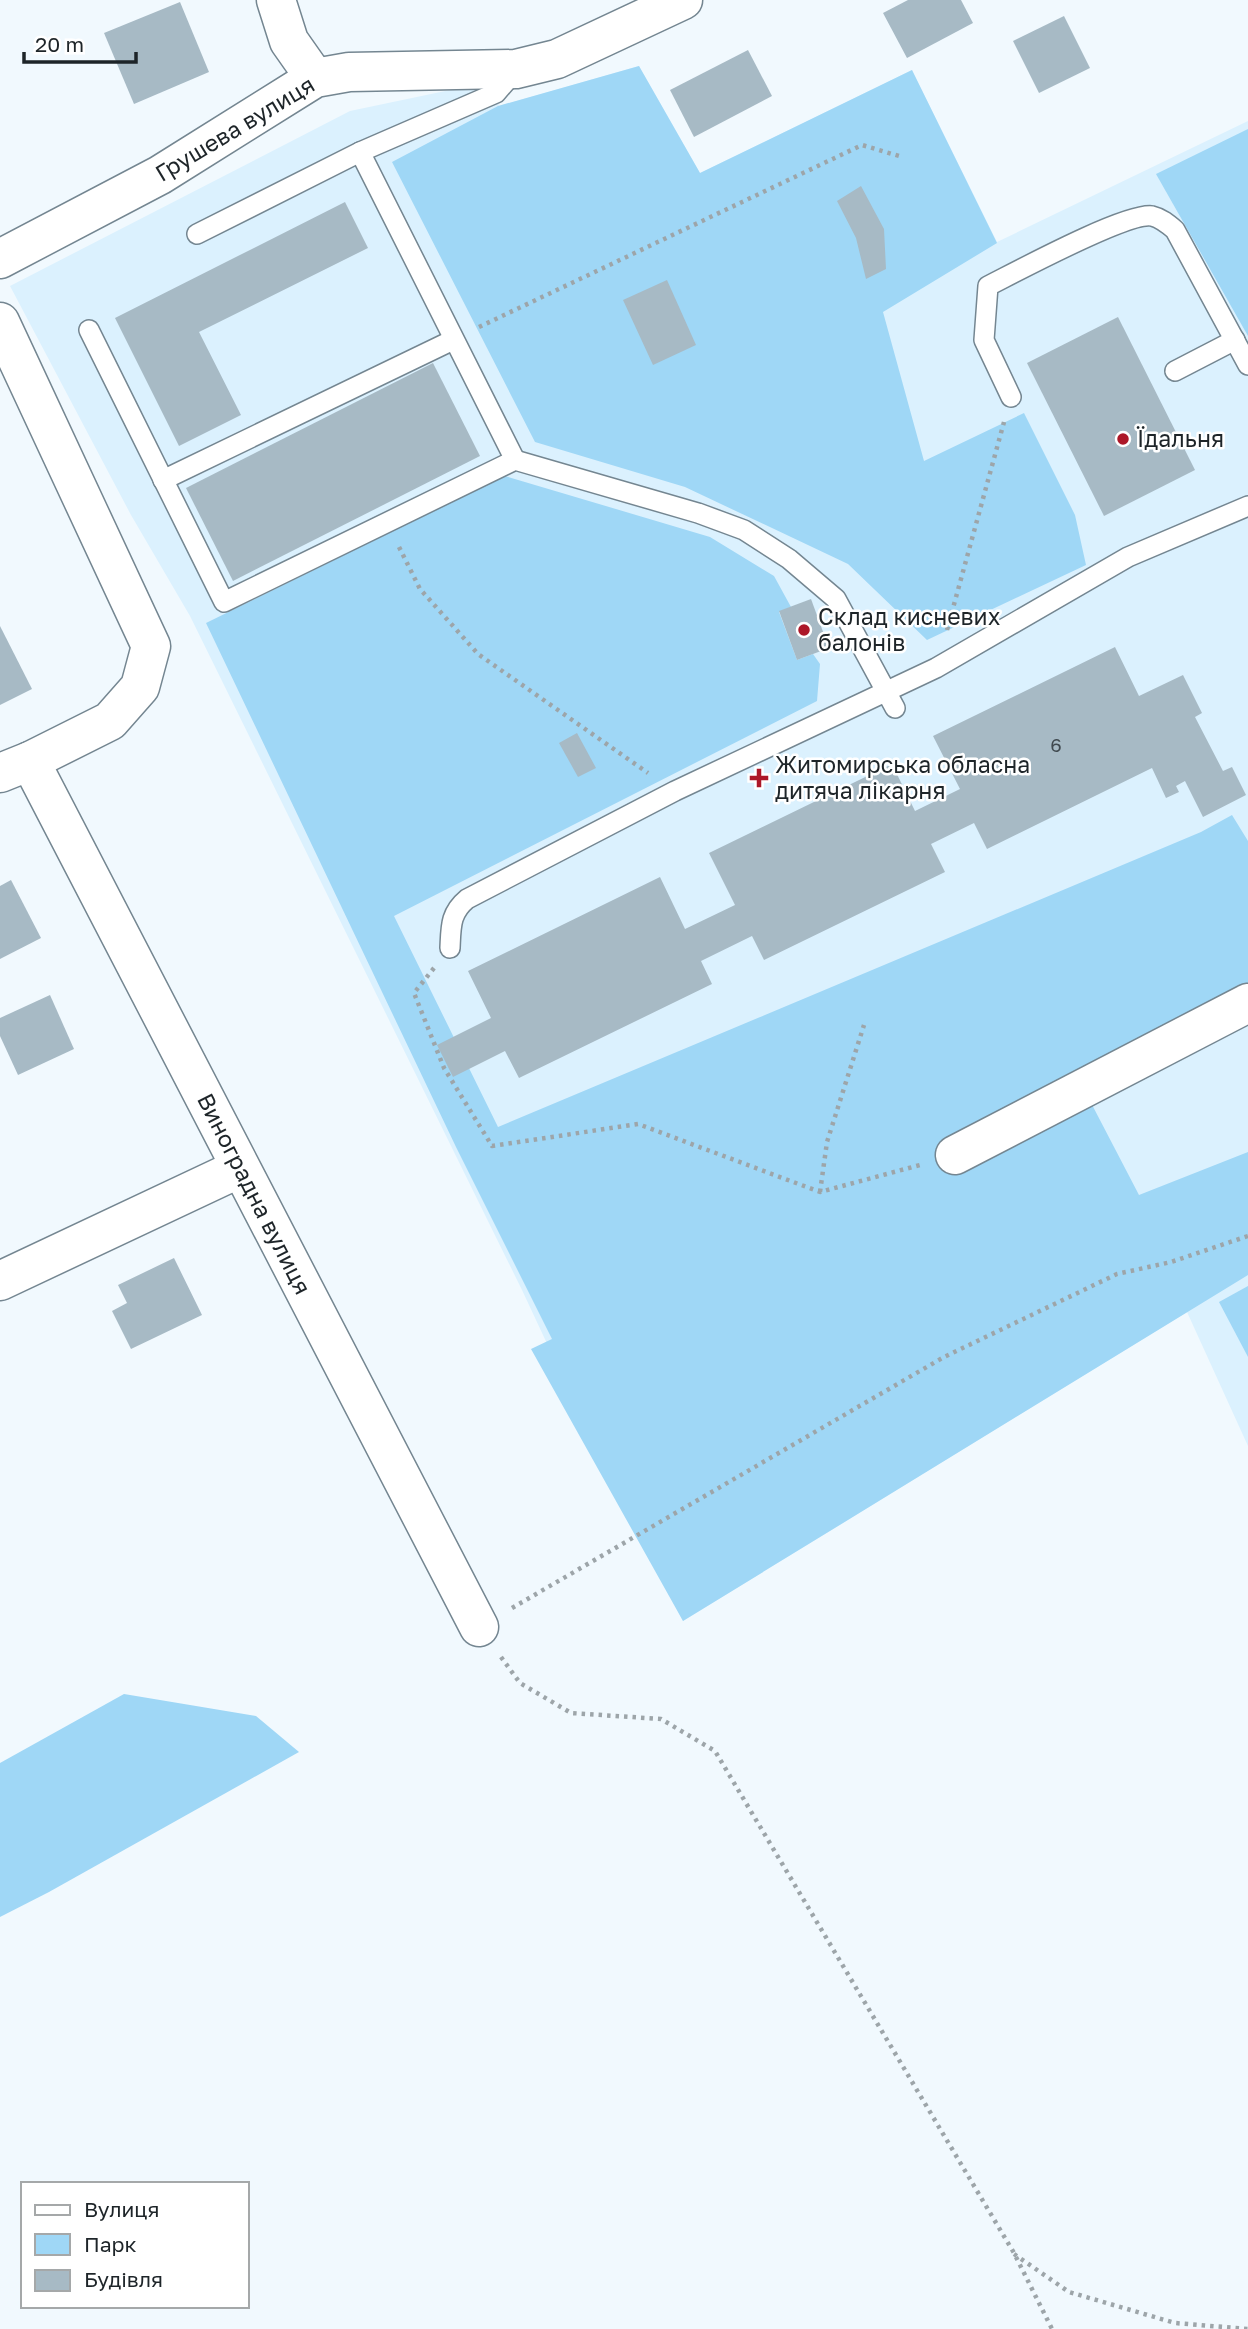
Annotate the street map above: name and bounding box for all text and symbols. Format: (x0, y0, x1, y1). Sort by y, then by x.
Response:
scale bar (24, 21, 136, 65)
text: 20 m (35, 31, 84, 57)
street label: Грушева вулиця (150, 70, 319, 187)
place label: Їдальня (1136, 424, 1224, 452)
marker: Їдальня (1115, 431, 1131, 447)
place label: Склад кисневих балонів (818, 602, 1001, 656)
marker: Склад кисневих балонів (796, 622, 812, 638)
house number: 6 (1050, 733, 1062, 756)
place label: Житомирська обласна дитяча лікарня (775, 750, 1030, 804)
marker: Житомирська обласна дитяча лікарня (749, 768, 769, 788)
street label: Виноградна вулиця (192, 1088, 318, 1299)
legend (21, 2182, 248, 2308)
text: Вулиця (84, 2196, 160, 2222)
text: Парк (84, 2231, 137, 2257)
text: Будівля (84, 2266, 163, 2292)

